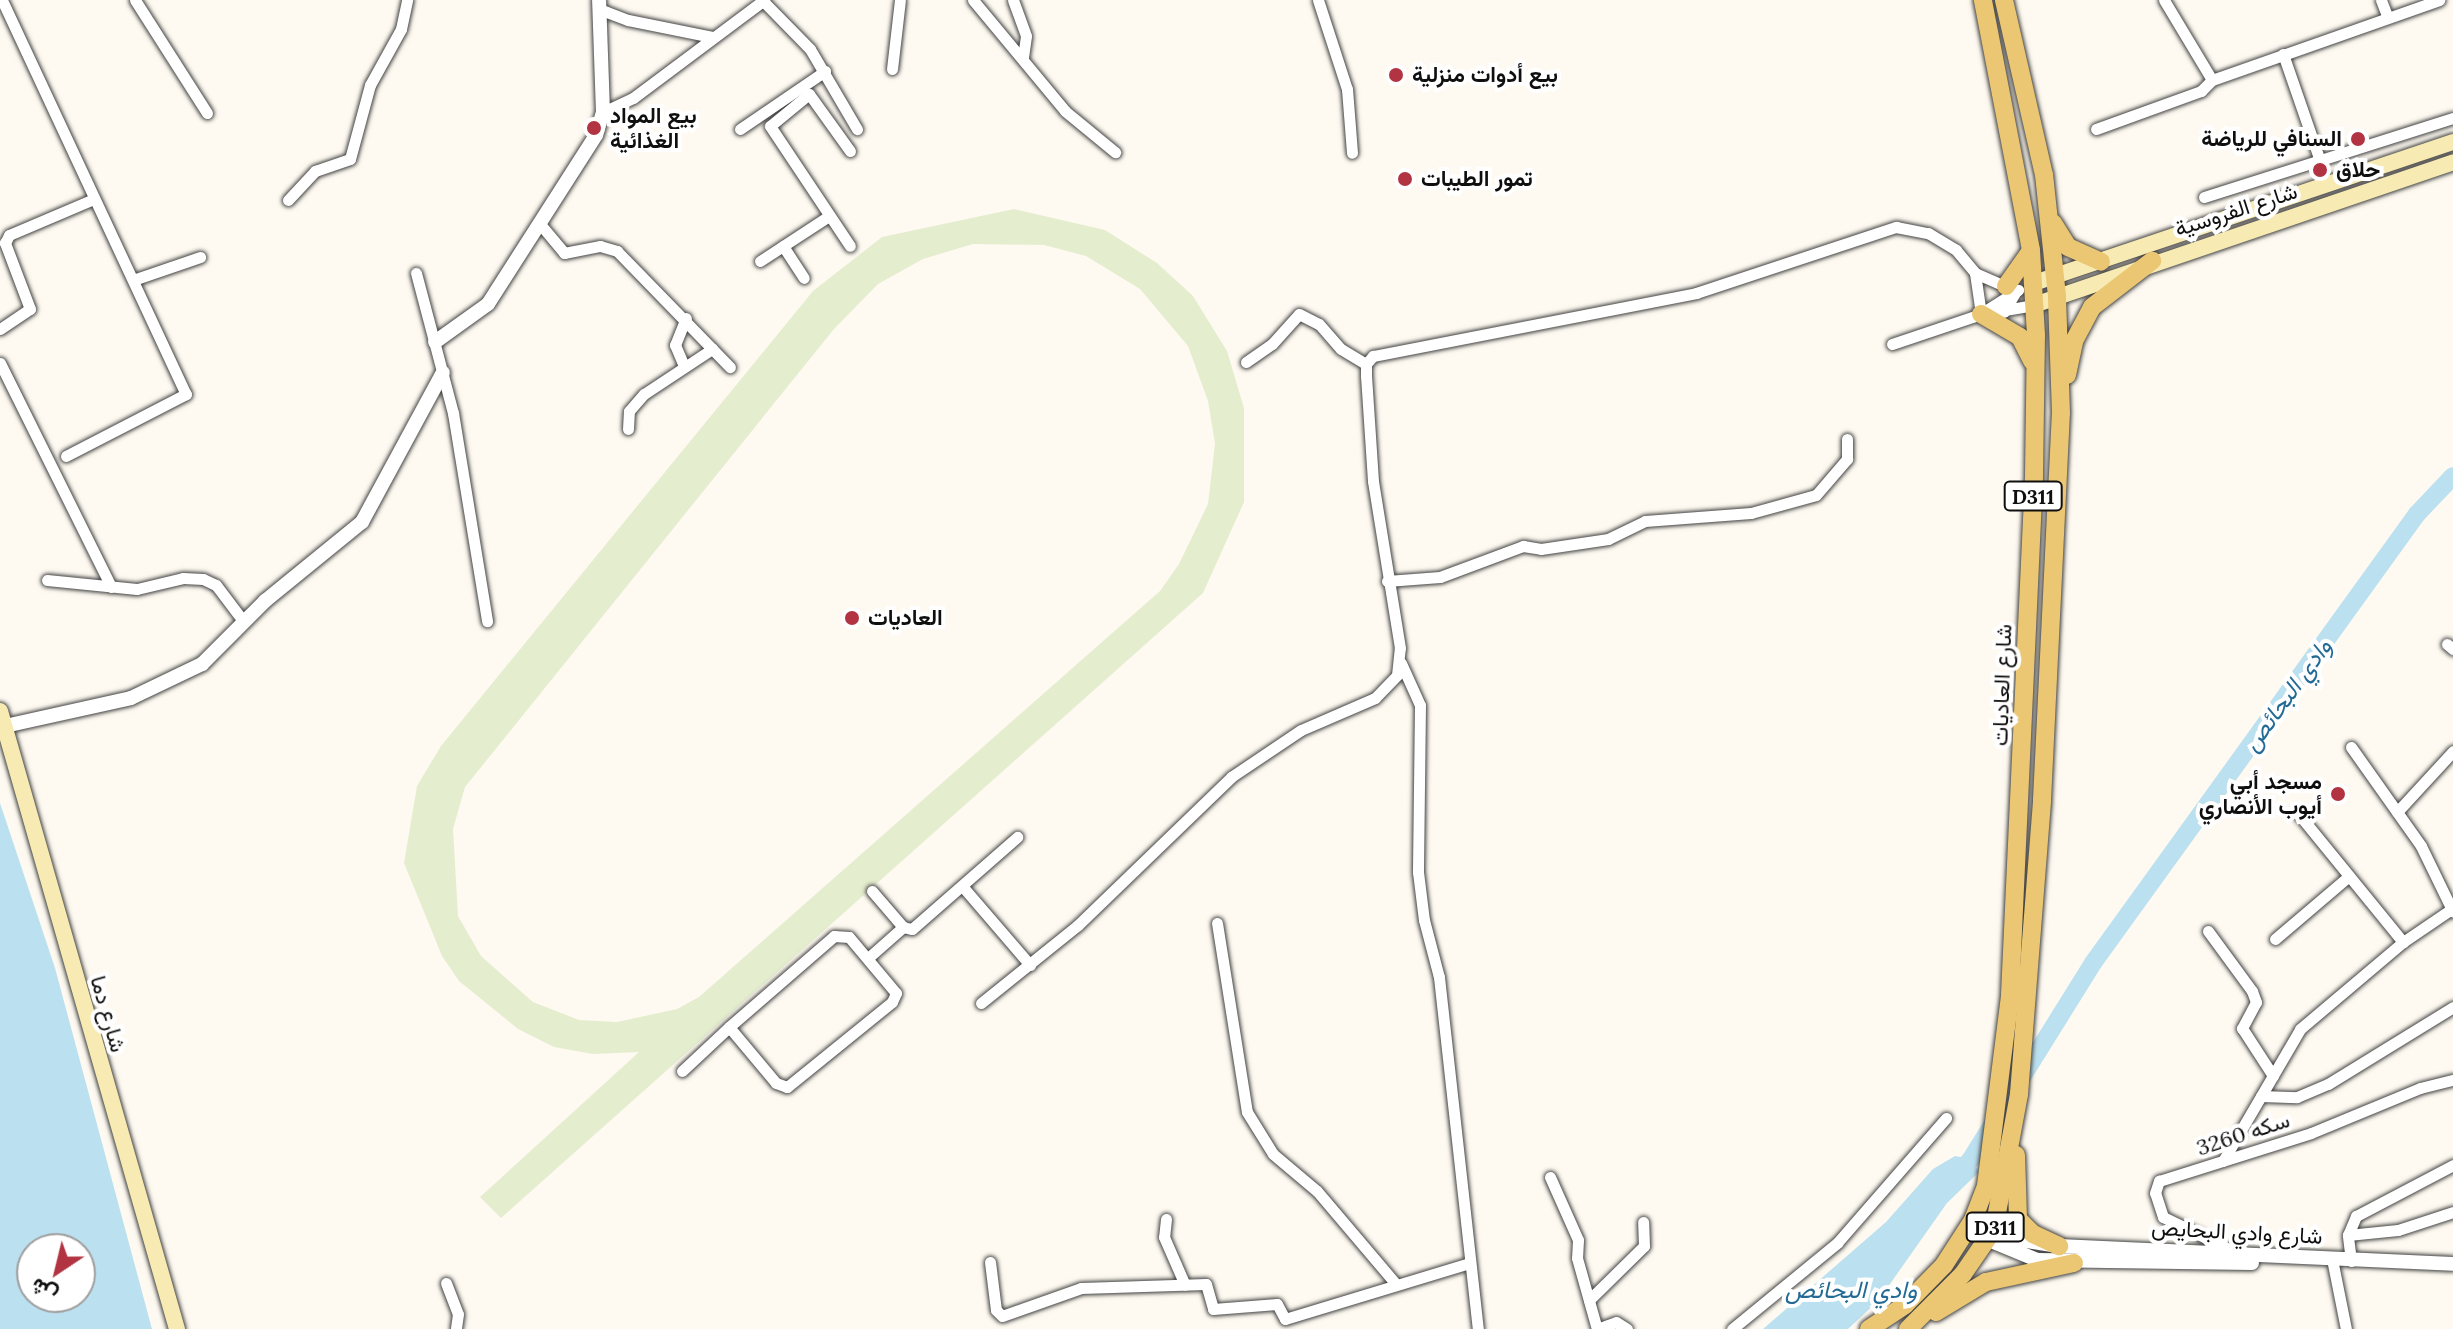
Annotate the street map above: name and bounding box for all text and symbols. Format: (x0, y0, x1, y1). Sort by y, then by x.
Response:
place label: بيع أدوات منزلية (1412, 62, 1558, 88)
marker: بيع أدوات منزلية (1387, 66, 1405, 84)
place label: بيع المواد الغذائية (610, 102, 697, 154)
marker: بيع المواد الغذائية (585, 119, 603, 137)
place label: السنافي للرياضة (2201, 126, 2342, 152)
marker: السنافي للرياضة (2349, 130, 2367, 148)
place label: حلاق (2336, 157, 2380, 183)
marker: حلاق (2311, 161, 2329, 179)
place label: تمور الطيبات (1421, 166, 1533, 192)
marker: تمور الطيبات (1396, 170, 1414, 188)
street label: شارع الفروسية (2171, 178, 2301, 242)
road number: D311 (2003, 480, 2063, 512)
place label: العاديات (868, 605, 943, 631)
marker: العاديات (843, 609, 861, 627)
street label: شارع العاديات (1987, 623, 2017, 747)
water label: وادي البحائص (2236, 633, 2338, 757)
place label: مسجد أبي أيوب الأنصاري (2199, 768, 2322, 820)
marker: مسجد أبي أيوب الأنصاري (2329, 785, 2347, 803)
street label: شارع دما (85, 973, 131, 1055)
street label: سكه 3260 (2193, 1107, 2293, 1161)
road number: D311 (1965, 1211, 2025, 1243)
street label: شارع وادي البحايص (2151, 1214, 2323, 1250)
north arrow (16, 1233, 96, 1313)
text: ش (25, 1272, 62, 1310)
water label: وادي البحائص (1785, 1276, 1917, 1304)

